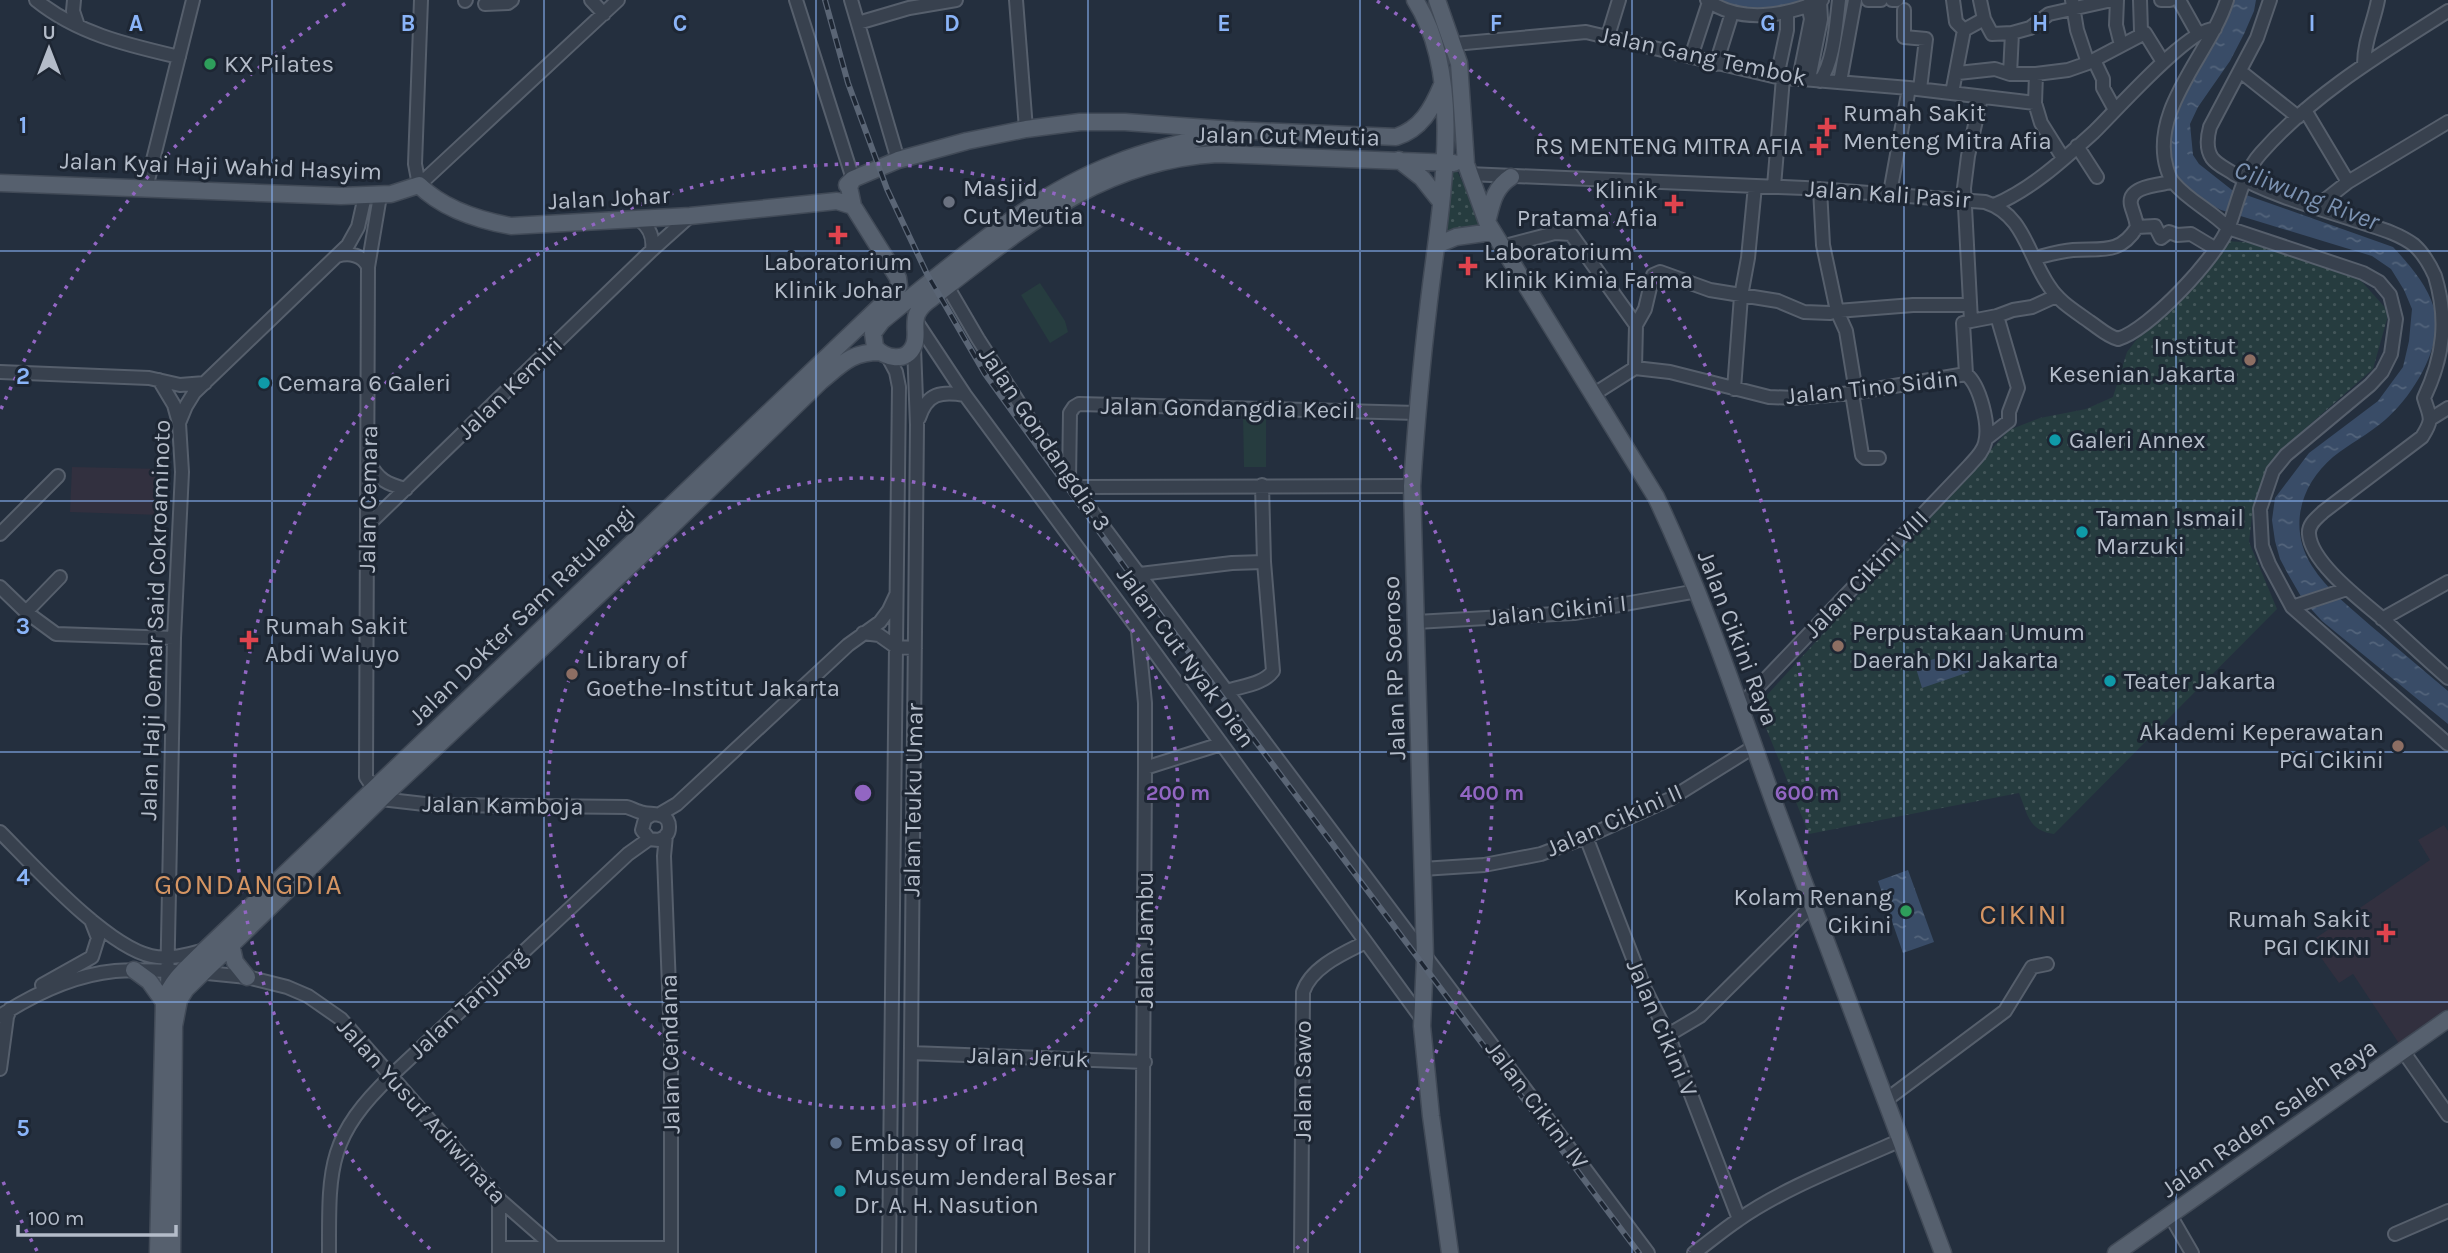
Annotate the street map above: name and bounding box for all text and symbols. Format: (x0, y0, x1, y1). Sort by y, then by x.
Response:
text: A (129, 10, 143, 37)
text: B (401, 10, 415, 37)
text: C (673, 10, 687, 37)
text: D (944, 10, 960, 37)
text: E (1217, 10, 1231, 37)
text: F (1490, 10, 1502, 37)
text: H (2032, 10, 2048, 37)
text: I (2308, 10, 2316, 37)
north arrow (14, 14, 84, 84)
street label: Jalan Gang Tembok (1597, 20, 1809, 92)
text: U (42, 22, 56, 44)
place label: KX Pilates (224, 50, 334, 78)
marker: KX Pilates (202, 56, 218, 72)
place label: Rumah Sakit Menteng Mitra Afia (1843, 99, 2052, 155)
text: 1 (19, 112, 27, 139)
marker: Rumah Sakit Menteng Mitra Afia (1817, 117, 1837, 137)
street label: Jalan Cut Meutia (1196, 120, 1380, 152)
place label: RS MENTENG MITRA AFIA (1535, 132, 1803, 160)
marker: RS MENTENG MITRA AFIA (1809, 136, 1829, 156)
street label: Jalan Kyai Haji Wahid Hasyim (60, 146, 382, 186)
water label: Ciliwung River (2230, 154, 2385, 238)
place label: Masjid Cut Meutia (963, 174, 1084, 230)
street label: Jalan Kali Pasir (1805, 174, 1972, 214)
place label: Klinik Pratama Afia (1517, 176, 1658, 232)
street label: Jalan Johar (547, 181, 671, 215)
marker: Masjid Cut Meutia (941, 194, 957, 210)
marker: Klinik Pratama Afia (1664, 194, 1684, 214)
marker: Laboratorium Klinik Johar (828, 225, 848, 245)
place label: Laboratorium Klinik Kimia Farma (1484, 238, 1693, 294)
place label: Laboratorium Klinik Johar (764, 248, 912, 304)
marker: Laboratorium Klinik Kimia Farma (1458, 256, 1478, 276)
street label: Jalan Kemiri (452, 331, 568, 445)
place label: Institut Kesenian Jakarta (2049, 332, 2236, 388)
street label: Jalan Gondangdia 3 (973, 342, 1117, 536)
marker: Institut Kesenian Jakarta (2242, 352, 2258, 368)
text: 2 (16, 363, 30, 390)
street label: Jalan Tino Sidin (1785, 364, 1959, 410)
place label: Cemara 6 Galeri (278, 369, 451, 397)
marker: Cemara 6 Galeri (256, 375, 272, 391)
street label: Jalan Gondangdia Kecil (1100, 392, 1356, 424)
street label: Jalan Haji Oemar Said Cokroaminoto (134, 419, 176, 821)
street label: Jalan Cemara (353, 425, 383, 573)
place label: Galeri Annex (2069, 426, 2206, 454)
marker: Galeri Annex (2047, 432, 2063, 448)
street label: Jalan Dokter Sam Ratulangi (403, 499, 641, 731)
street label: Jalan Cikini VIII (1798, 504, 1934, 644)
place label: Taman Ismail Marzuki (2096, 504, 2244, 560)
marker: Taman Ismail Marzuki (2074, 524, 2090, 540)
street label: Jalan Cikini Raya (1692, 547, 1784, 729)
street label: Jalan Cut Nyak Dien (1111, 561, 1261, 753)
street label: Jalan RP Soeroso (1377, 575, 1411, 761)
street label: Jalan Cikini I (1486, 589, 1628, 631)
place label: Rumah Sakit Abdi Waluyo (265, 612, 408, 668)
text: 3 (16, 613, 30, 640)
place label: Perpustakaan Umum Daerah DKI Jakarta (1852, 618, 2085, 674)
marker: Rumah Sakit Abdi Waluyo (239, 630, 259, 650)
marker: Perpustakaan Umum Daerah DKI Jakarta (1830, 638, 1846, 654)
place label: Library of Goethe-Institut Jakarta (586, 646, 840, 702)
marker: Library of Goethe-Institut Jakarta (564, 666, 580, 682)
place label: Teater Jakarta (2124, 667, 2276, 695)
marker: Teater Jakarta (2102, 673, 2118, 689)
street label: Jalan Teuku Umar (897, 703, 929, 897)
place label: Akademi Keperawatan PGI Cikini (2139, 718, 2384, 774)
marker: Akademi Keperawatan PGI Cikini (2390, 738, 2406, 754)
street label: Jalan Cikini II (1541, 777, 1687, 863)
centre of rings (851, 781, 875, 805)
text: 200 m (1146, 781, 1210, 805)
text: 400 m (1460, 781, 1524, 805)
text: 600 m (1775, 781, 1839, 805)
street label: Jalan Kamboja (422, 790, 584, 820)
text: 4 (16, 864, 30, 891)
district label: GONDANGDIA (154, 868, 344, 901)
street label: Jalan Jambu (1131, 871, 1159, 1009)
place label: Kolam Renang Cikini (1733, 883, 1892, 939)
district label: CIKINI (1980, 898, 2068, 931)
marker: Kolam Renang Cikini (1898, 903, 1914, 919)
place label: Rumah Sakit PGI CIKINI (2227, 905, 2370, 961)
marker: Rumah Sakit PGI CIKINI (2376, 923, 2396, 943)
street label: Jalan Tanjung (403, 941, 533, 1065)
street label: Jalan Cikini V (1621, 955, 1704, 1101)
street label: Jalan Cendana (655, 974, 685, 1134)
street label: Jalan Yusuf Adiwinata (331, 1013, 513, 1209)
street label: Jalan Sawo (1289, 1020, 1317, 1142)
street label: Jalan Raden Saleh Raya (2156, 1033, 2382, 1203)
street label: Jalan Cikini IV (1480, 1035, 1595, 1175)
street label: Jalan Jeruk (967, 1041, 1089, 1073)
text: 5 (16, 1115, 30, 1142)
place label: Embassy of Iraq (850, 1129, 1025, 1157)
marker: Embassy of Iraq (828, 1135, 844, 1151)
place label: Museum Jenderal Besar Dr. A. H. Nasution (854, 1163, 1116, 1219)
marker: Museum Jenderal Besar Dr. A. H. Nasution (832, 1183, 848, 1199)
scale bar (18, 1194, 175, 1238)
text: 100 m (28, 1206, 85, 1230)

